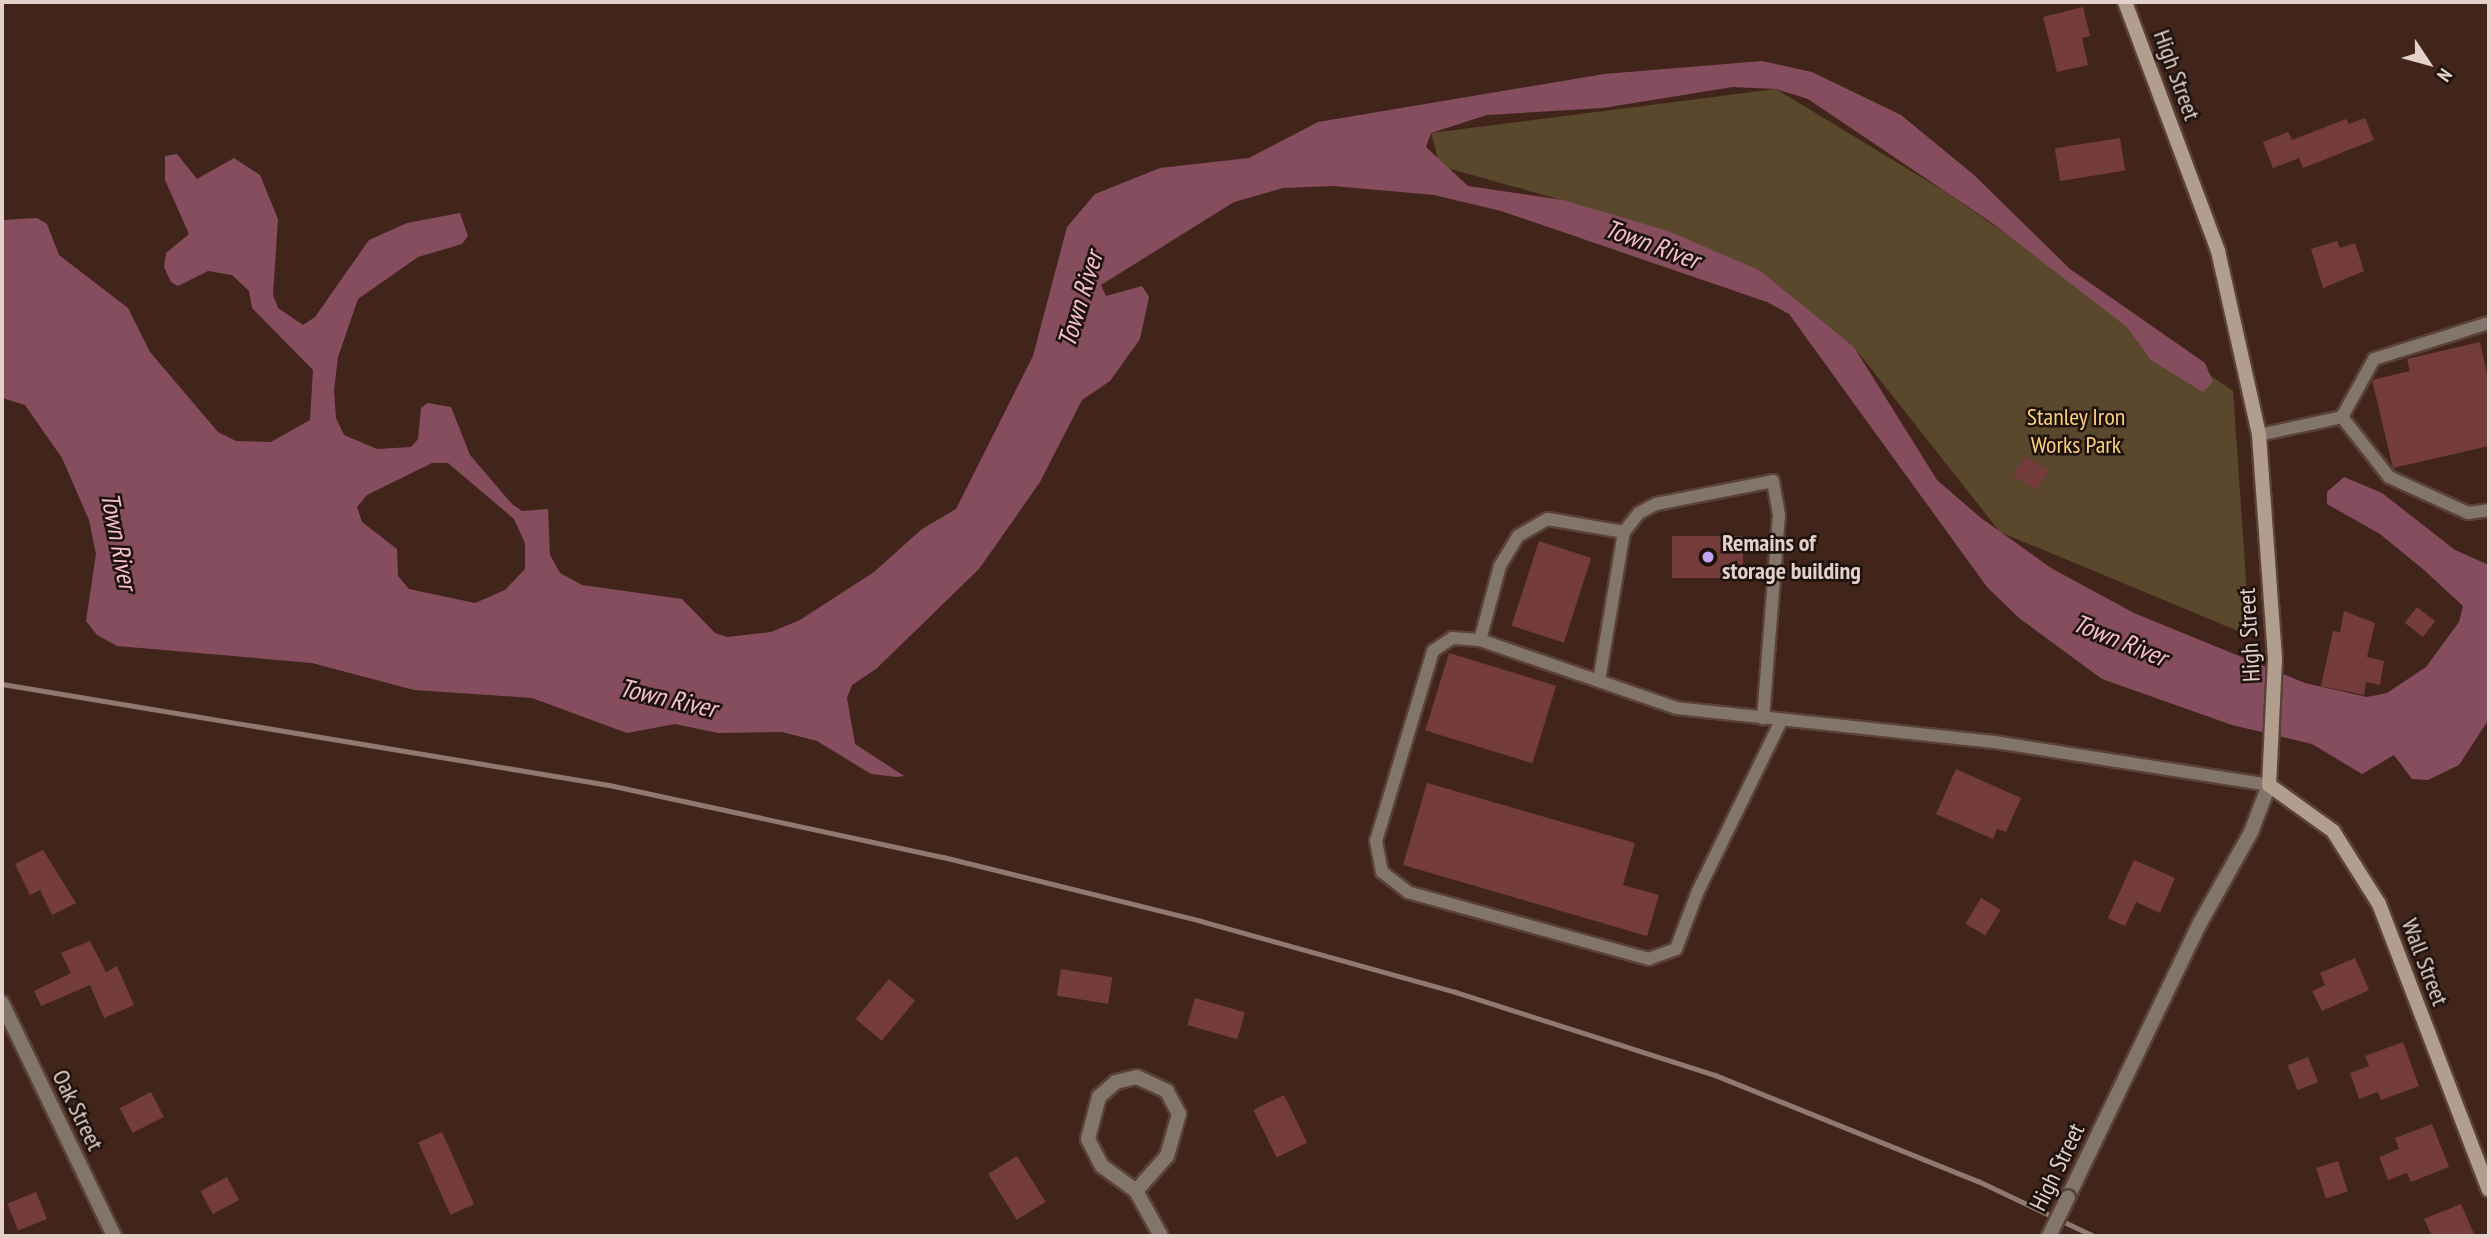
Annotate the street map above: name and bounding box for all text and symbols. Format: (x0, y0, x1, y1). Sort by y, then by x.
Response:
street label: High Street (2147, 26, 2207, 124)
north arrow (2393, 28, 2463, 98)
text: N (2432, 64, 2458, 87)
water label: Town River (1600, 213, 1704, 275)
water label: Town River (1051, 247, 1109, 351)
park label: Stanley Iron Works Park (2026, 403, 2126, 459)
water label: Town River (94, 490, 144, 592)
place label: Remains of storage building (1722, 529, 1861, 585)
marker: Remains of storage building (1700, 549, 1716, 565)
street label: High Street (2232, 587, 2266, 683)
water label: Town River (2069, 607, 2171, 673)
water label: Town River (617, 672, 719, 724)
street label: Wall Street (2395, 914, 2455, 1010)
street label: Oak Street (46, 1065, 110, 1155)
street label: High Street (2024, 1119, 2090, 1215)

